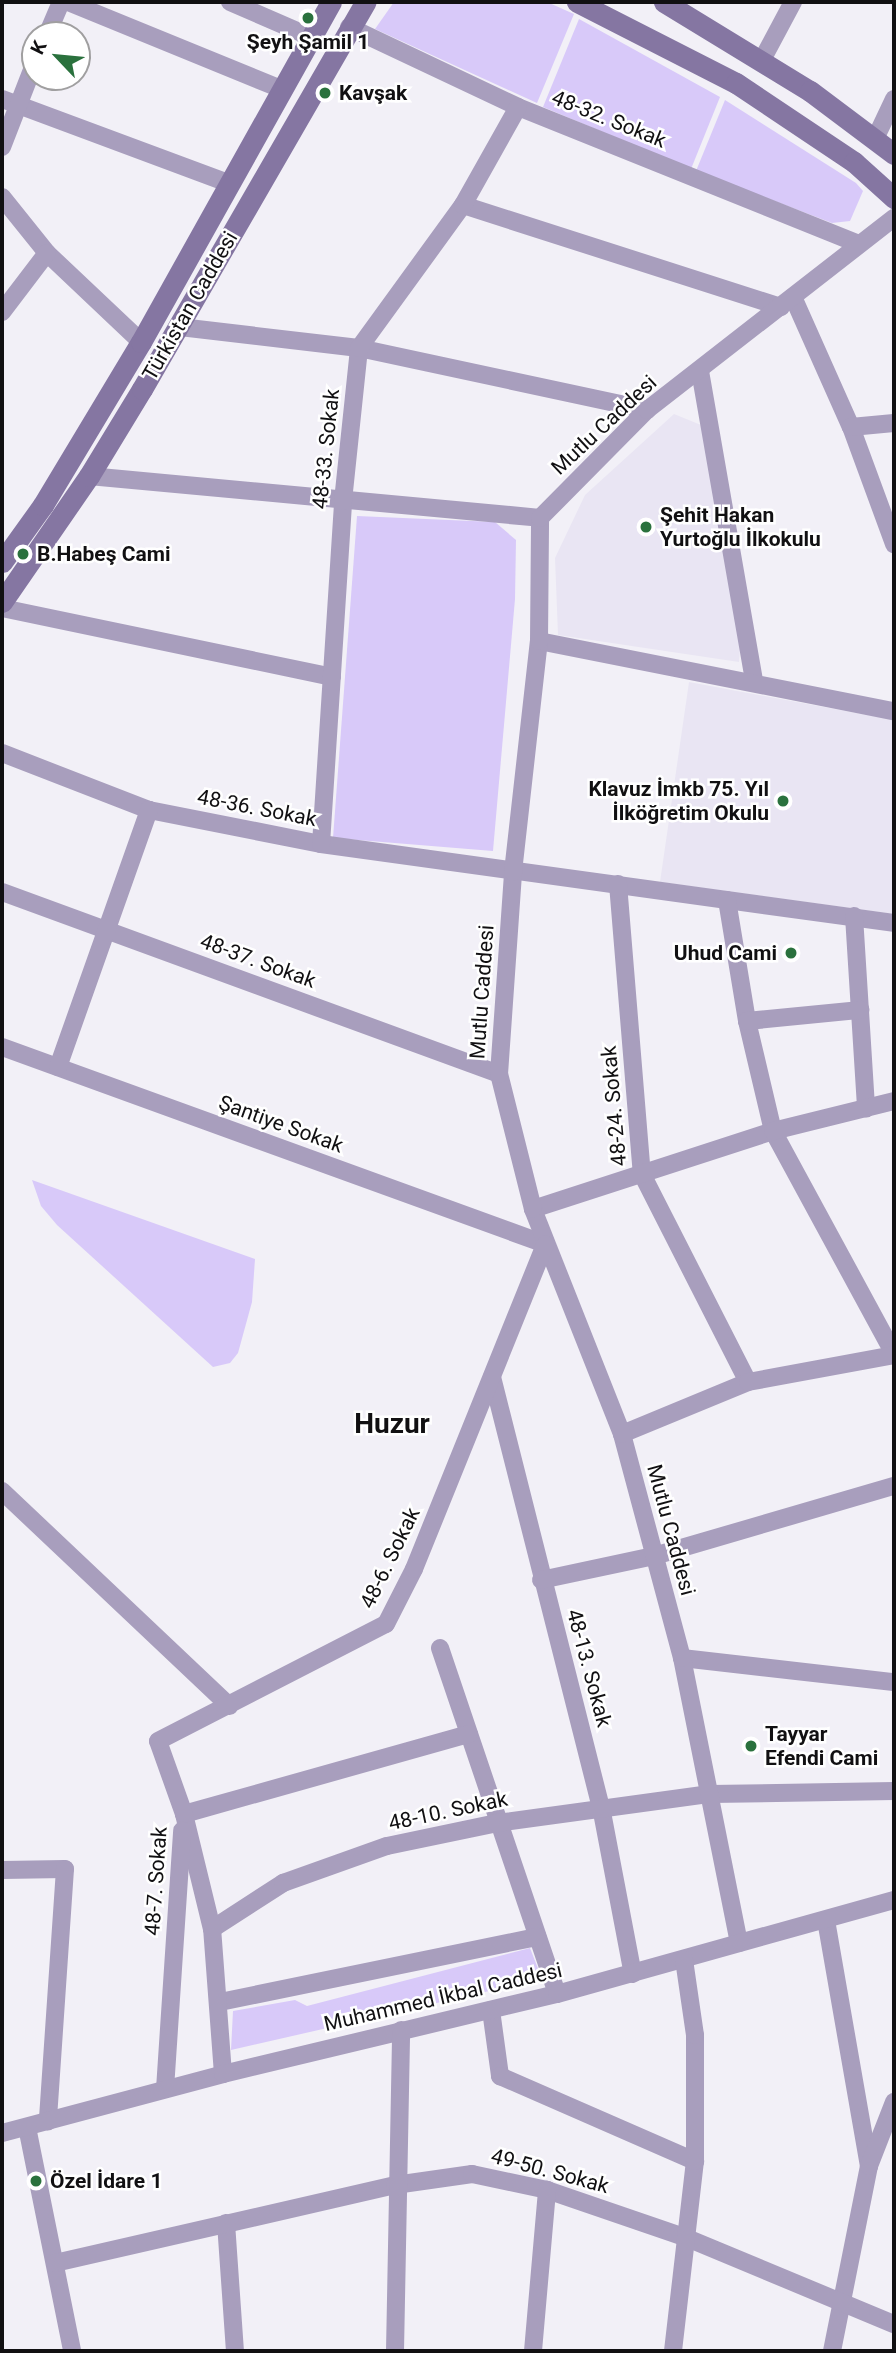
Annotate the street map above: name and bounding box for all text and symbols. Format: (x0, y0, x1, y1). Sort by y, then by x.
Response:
marker: Şeyh Şamil 1 (300, 10, 316, 26)
north arrow (21, 21, 91, 91)
place label: Şeyh Şamil 1 (247, 29, 369, 55)
text: K (25, 37, 51, 58)
place label: Kavşak (339, 80, 407, 106)
marker: Kavşak (317, 85, 333, 101)
street label: 48-32. Sokak (548, 85, 670, 153)
street label: Türkistan Caddesi (137, 227, 243, 385)
street label: Mutlu Caddesi (546, 370, 662, 480)
street label: 48-33. Sokak (307, 388, 345, 510)
place label: Şehit Hakan Yurtoğlu İlkokulu (660, 502, 821, 552)
marker: Şehit Hakan Yurtoğlu İlkokulu (638, 519, 654, 535)
place label: B.Habeş Cami (37, 541, 170, 567)
marker: B.Habeş Cami (15, 546, 31, 562)
place label: Klavuz İmkb 75. Yıl İlköğretim Okulu (588, 776, 769, 826)
street label: 48-36. Sokak (195, 784, 319, 832)
marker: Klavuz İmkb 75. Yıl İlköğretim Okulu (775, 793, 791, 809)
street label: Mutlu Caddesi (465, 924, 499, 1060)
street label: 48-37. Sokak (197, 928, 319, 994)
place label: Uhud Cami (674, 940, 777, 966)
marker: Uhud Cami (783, 945, 799, 961)
street label: 48-24. Sokak (596, 1045, 632, 1167)
street label: Şantiye Sokak (215, 1090, 347, 1158)
district label: Huzur (354, 1407, 430, 1441)
street label: Mutlu Caddesi (641, 1462, 701, 1598)
street label: 48-6. Sokak (355, 1503, 425, 1613)
street label: 48-13. Sokak (561, 1606, 617, 1730)
place label: Tayyar Efendi Cami (765, 1721, 878, 1771)
marker: Tayyar Efendi Cami (743, 1738, 759, 1754)
street label: 48-10. Sokak (386, 1786, 510, 1836)
street label: 48-7. Sokak (140, 1826, 172, 1936)
street label: Muhammed İkbal Caddesi (321, 1957, 565, 2037)
street label: 49-50. Sokak (488, 2143, 612, 2199)
place label: Özel İdare 1 (50, 2168, 162, 2194)
marker: Özel İdare 1 (28, 2173, 44, 2189)

